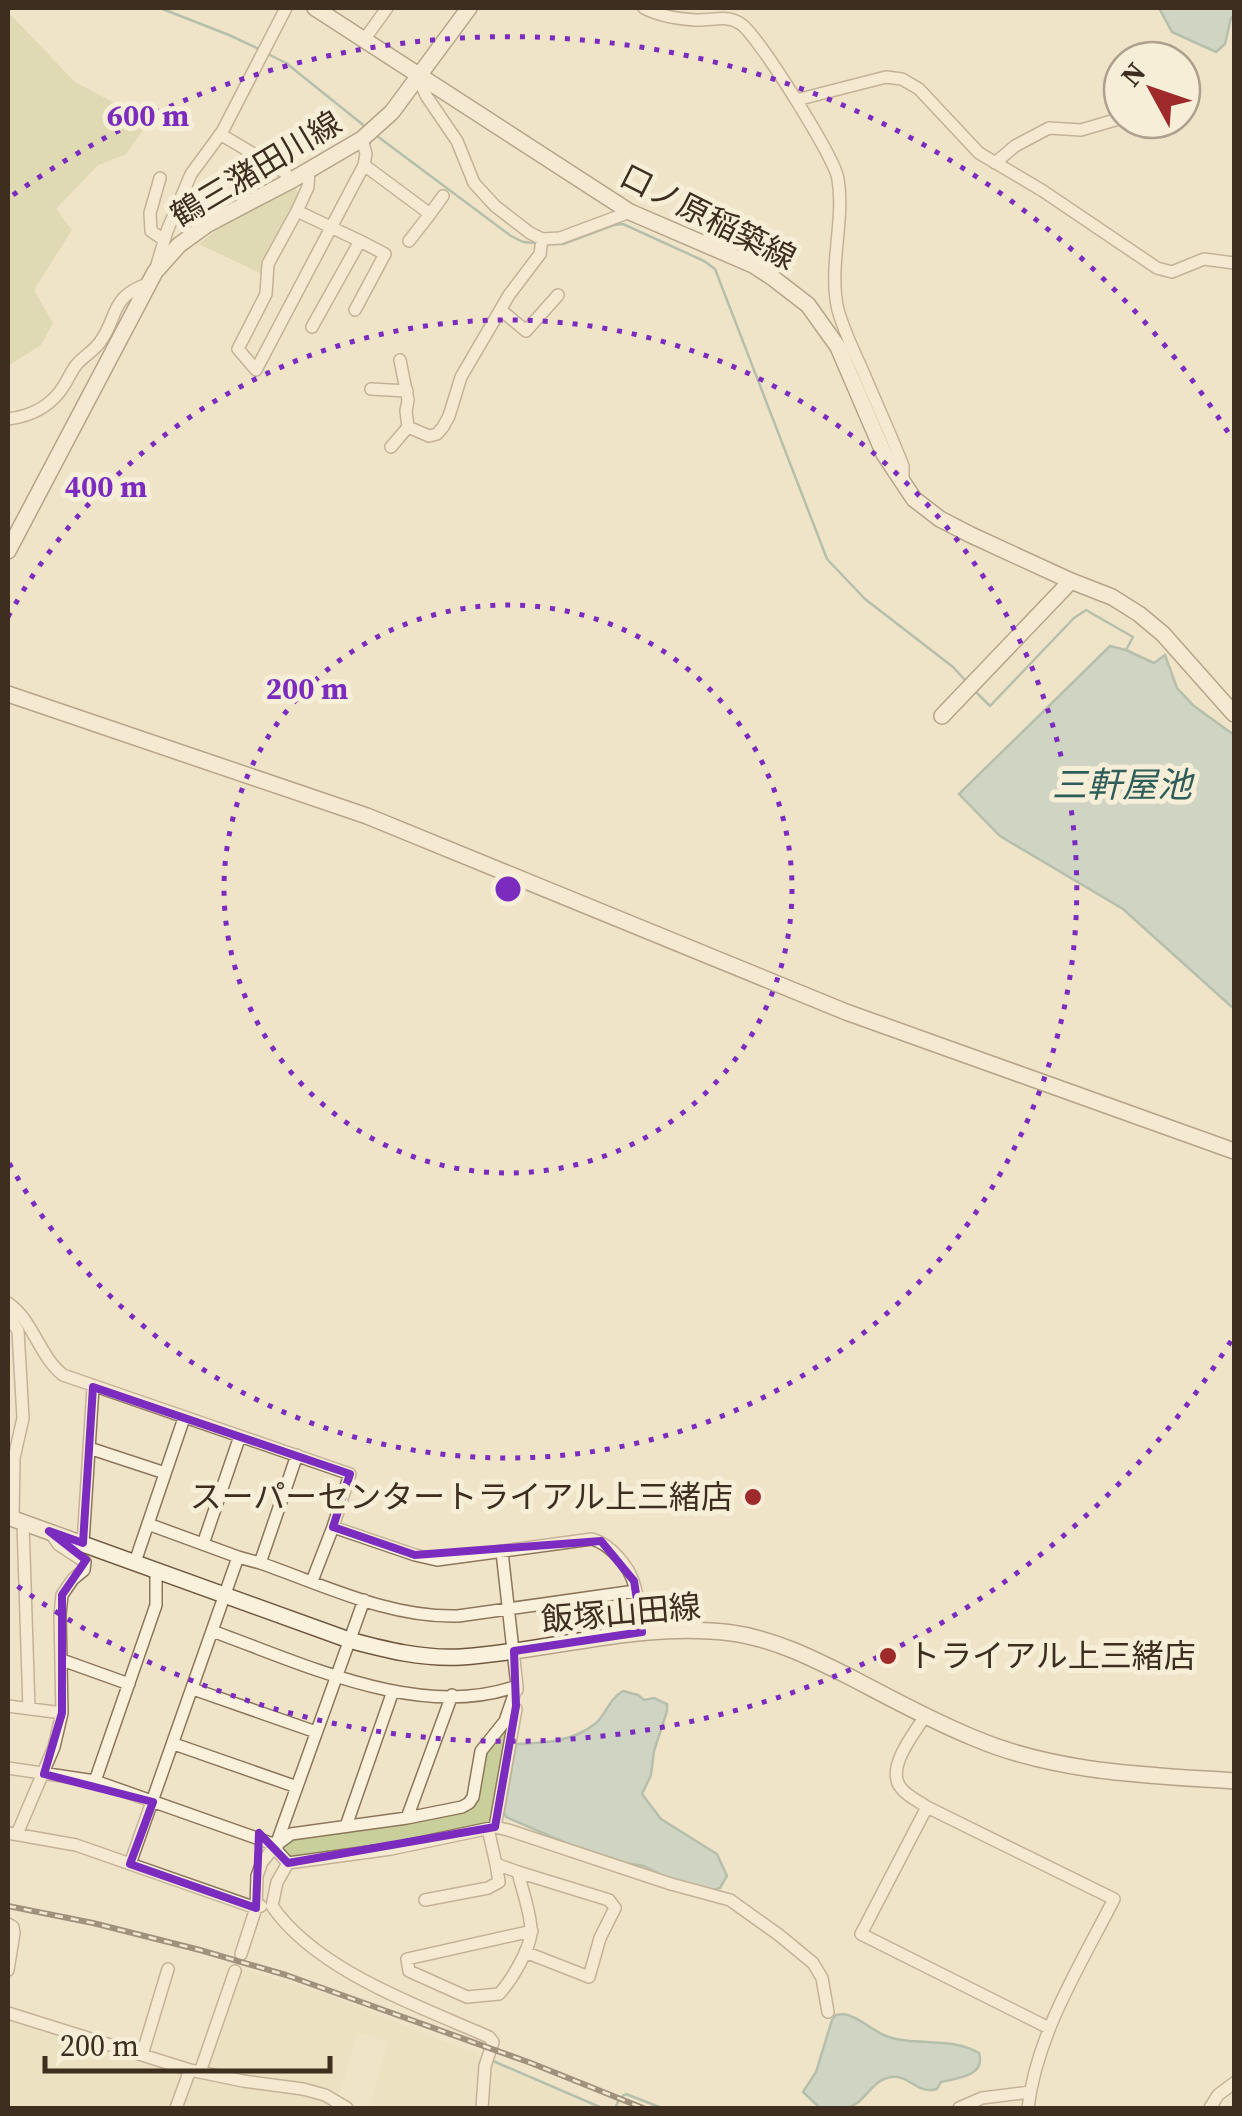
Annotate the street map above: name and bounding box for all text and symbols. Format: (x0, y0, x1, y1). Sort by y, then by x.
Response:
north arrow (1102, 40, 1202, 140)
text: N (1112, 54, 1154, 94)
text: 600 m (107, 95, 189, 136)
street label: 鶴三潴田川線 (162, 101, 350, 237)
street label: 口ノ原稲築線 (612, 154, 804, 280)
text: 400 m (65, 466, 147, 507)
text: 200 m (266, 668, 348, 709)
water label: 三軒屋池 (1052, 761, 1195, 809)
centre of rings (490, 871, 526, 907)
place label: スーパーセンタートライアル上三緒店 (190, 1475, 733, 1519)
marker: スーパーセンタートライアル上三緒店 (742, 1486, 764, 1508)
street label: 飯塚山田線 (539, 1584, 703, 1642)
place label: トライアル上三緒店 (908, 1634, 1196, 1678)
marker: トライアル上三緒店 (877, 1645, 899, 1667)
scale bar (45, 2011, 330, 2073)
text: 200 m (60, 2025, 139, 2066)

